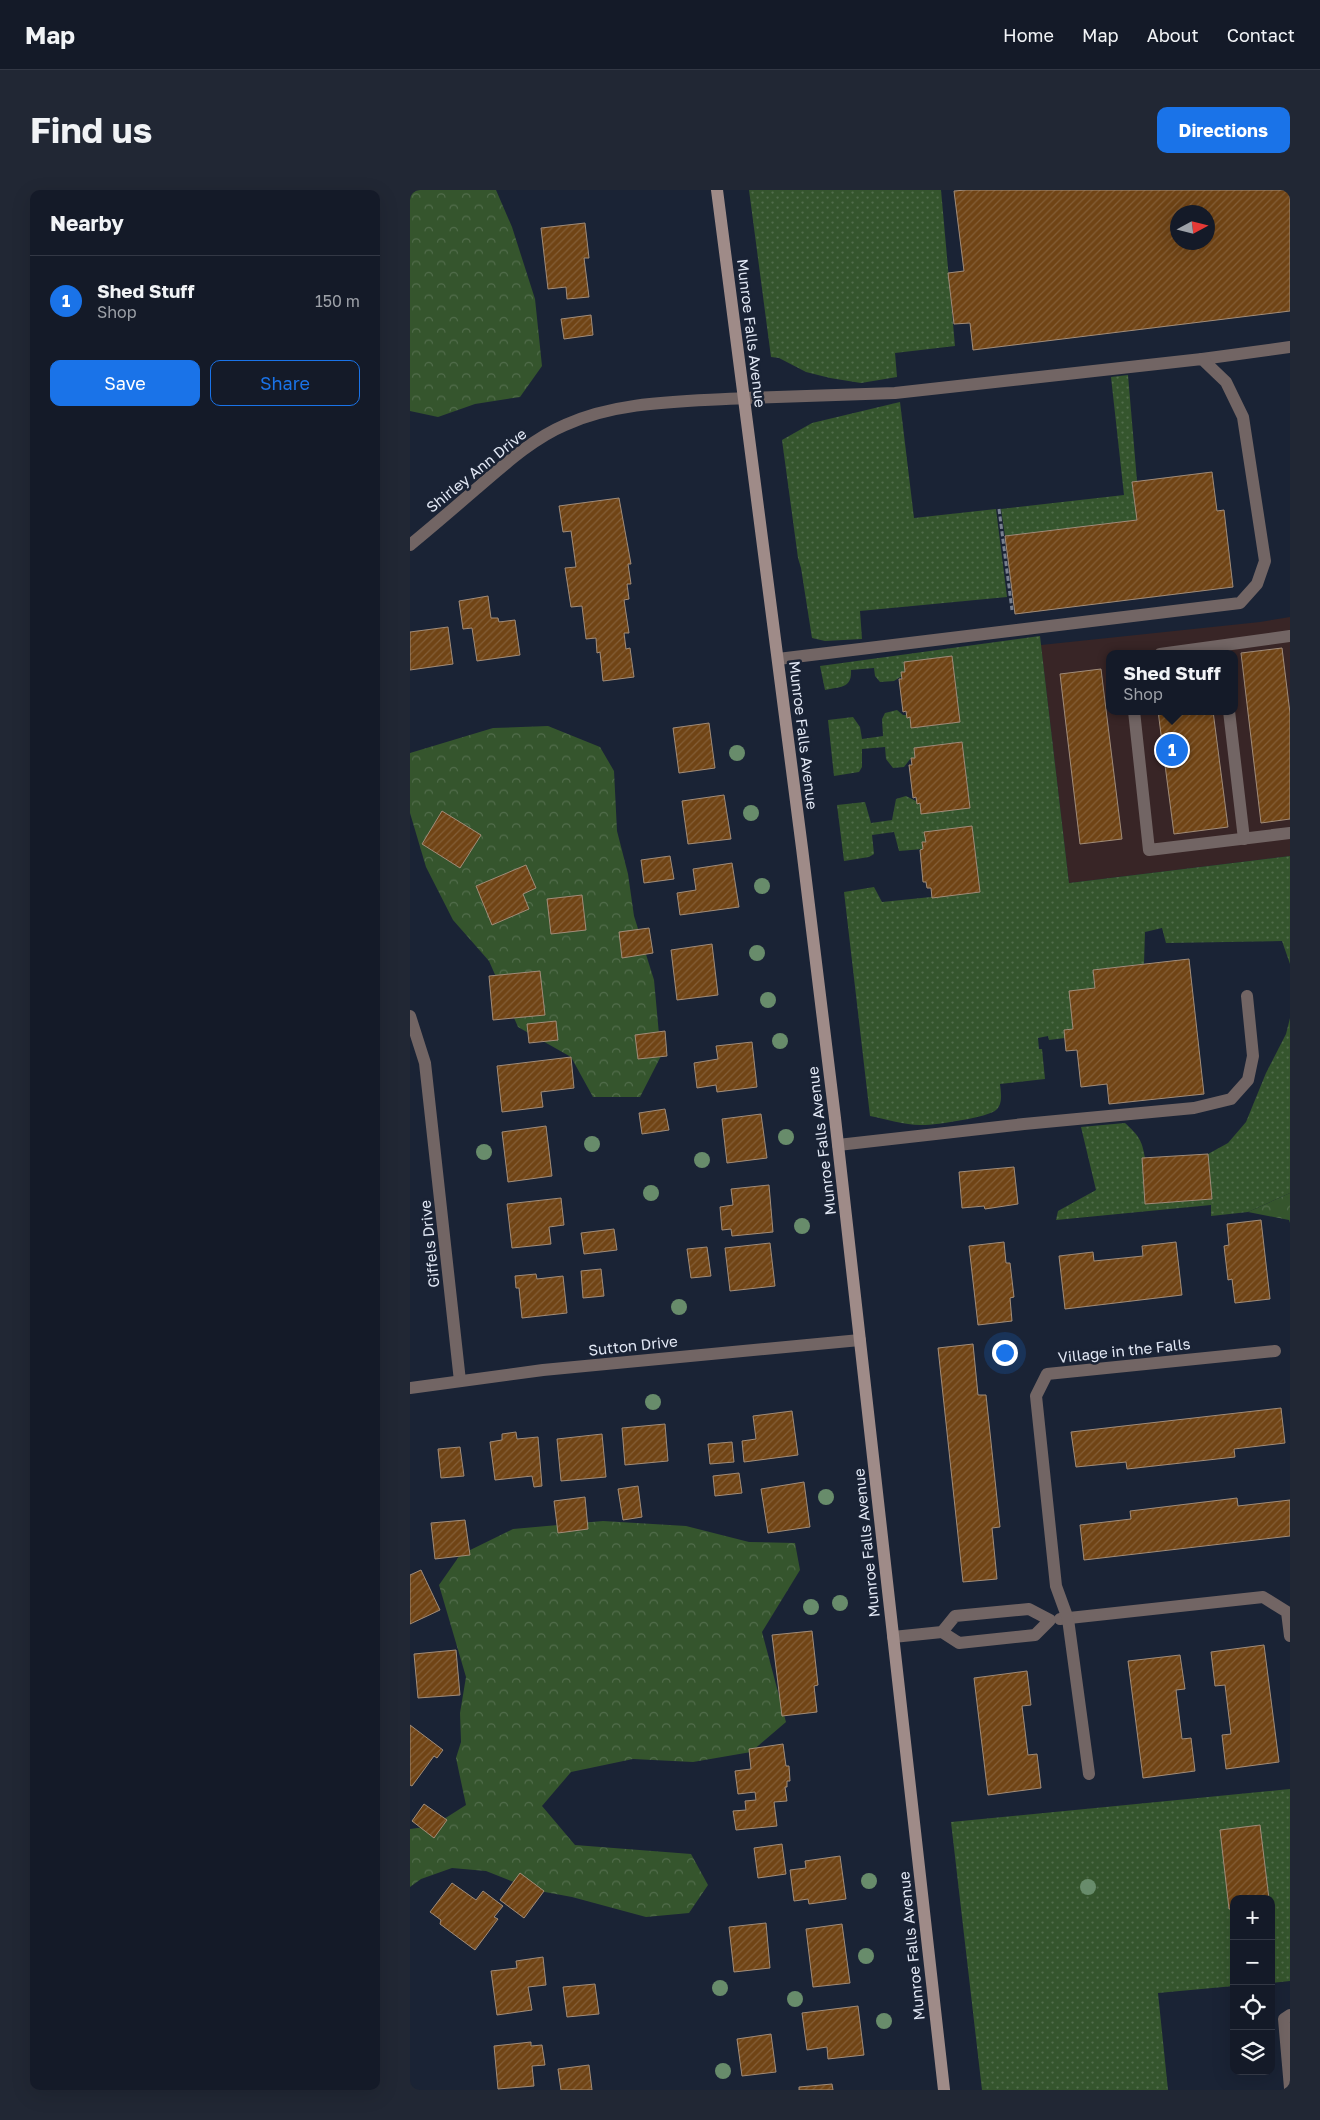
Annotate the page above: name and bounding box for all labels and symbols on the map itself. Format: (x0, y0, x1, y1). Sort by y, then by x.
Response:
north arrow (1170, 205, 1215, 250)
street label: Munroe Falls Avenue (734, 258, 770, 409)
street label: Shirley Ann Drive (422, 424, 530, 516)
street label: Munroe Falls Avenue (786, 660, 822, 811)
pin: 1 (1156, 731, 1188, 769)
street label: Munroe Falls Avenue (803, 1065, 839, 1216)
street label: Giffels Drive (415, 1199, 443, 1289)
street label: Sutton Drive (587, 1331, 679, 1359)
street label: Village in the Falls (1057, 1334, 1191, 1366)
your location (992, 1340, 1018, 1366)
street label: Munroe Falls Avenue (849, 1467, 883, 1618)
street label: Munroe Falls Avenue (894, 1870, 928, 2021)

